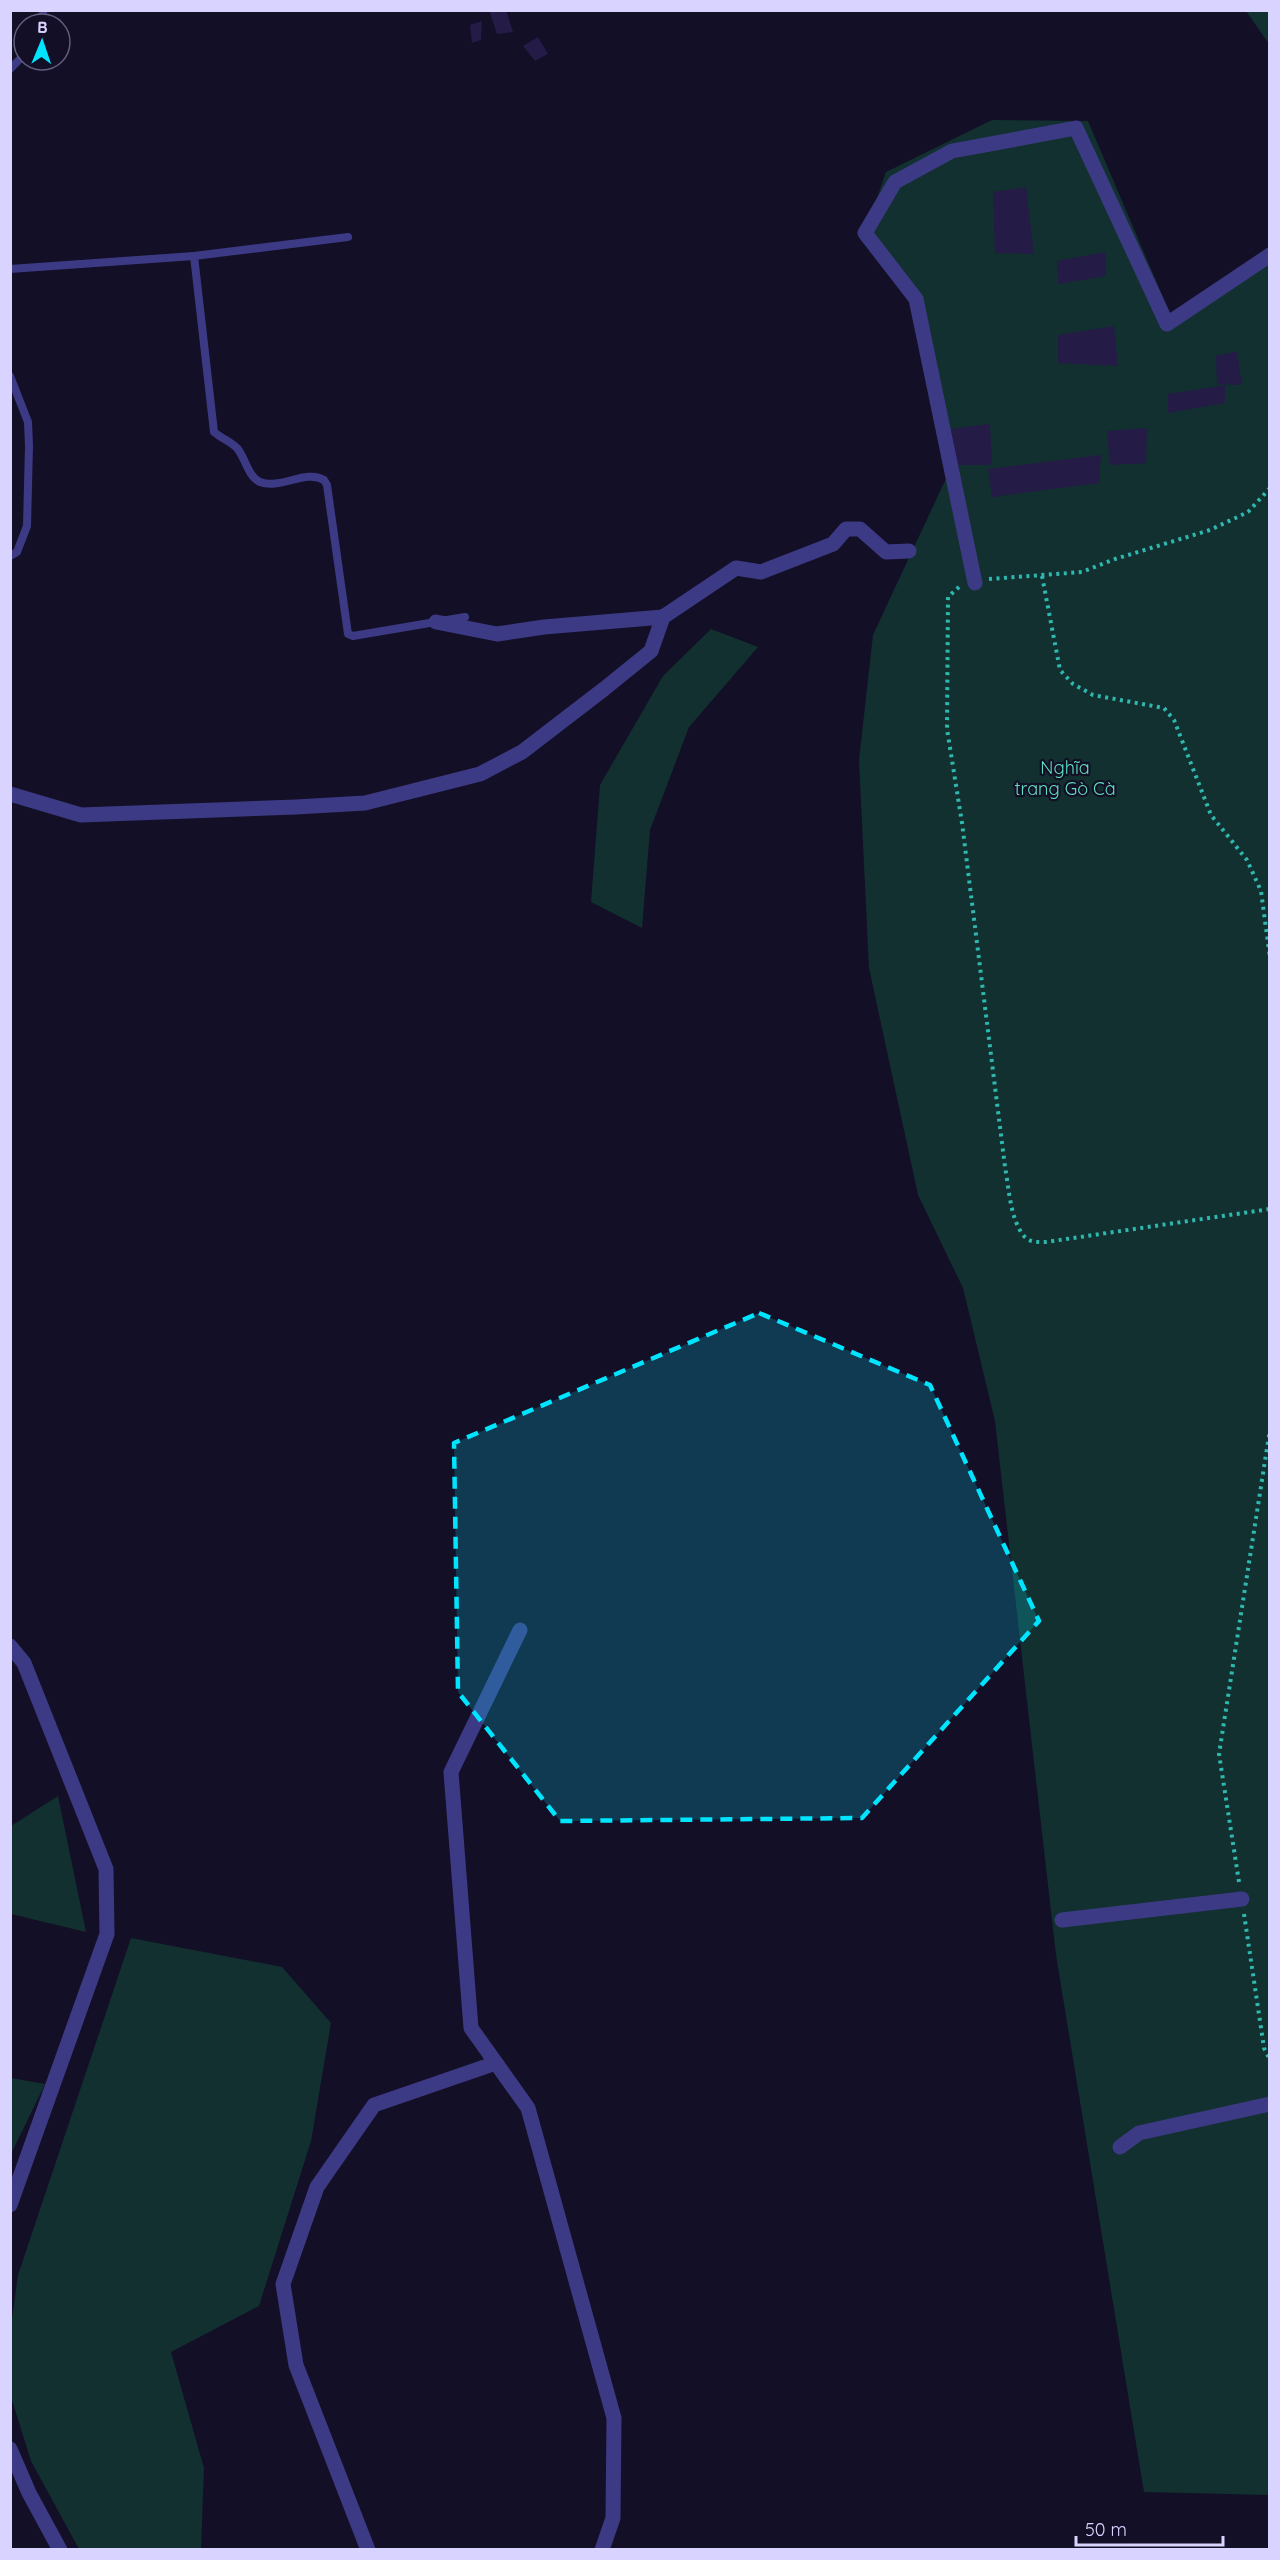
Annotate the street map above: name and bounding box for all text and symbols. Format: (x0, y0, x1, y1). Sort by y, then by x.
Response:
north arrow (12, 12, 72, 72)
text: B (37, 17, 48, 37)
park label: Nghĩa trang Gò Cà (1014, 756, 1116, 800)
scale bar (1076, 2509, 1223, 2547)
text: 50 m (1085, 2518, 1127, 2541)

